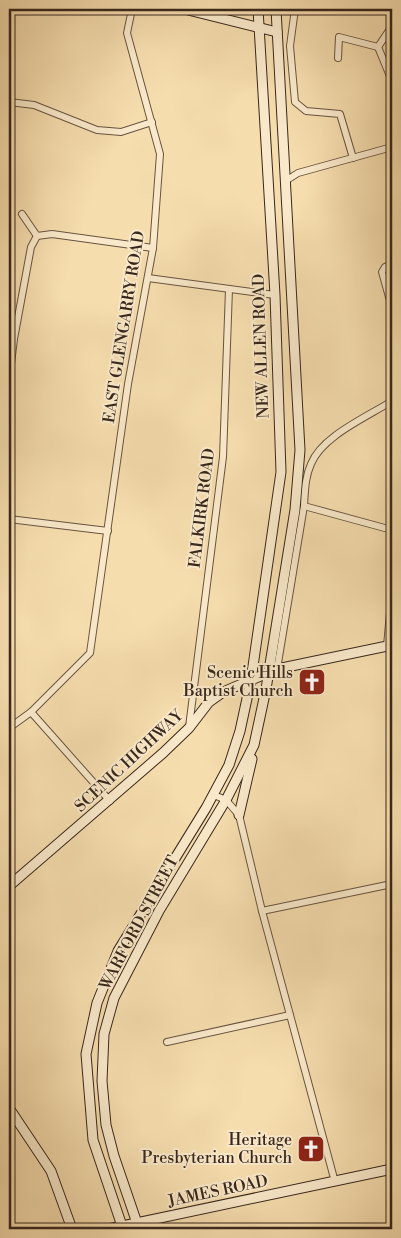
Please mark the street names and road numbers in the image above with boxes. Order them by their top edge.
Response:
street label: EAST GLENGARRY ROAD [99,229,149,425]
street label: NEW ALLEN ROAD [248,273,274,419]
street label: FALKIRK ROAD [185,447,219,569]
street label: SCENIC HIGHWAY [71,705,189,816]
street label: WARFORD STREET [95,852,183,995]
street label: JAMES ROAD [165,1171,270,1212]

